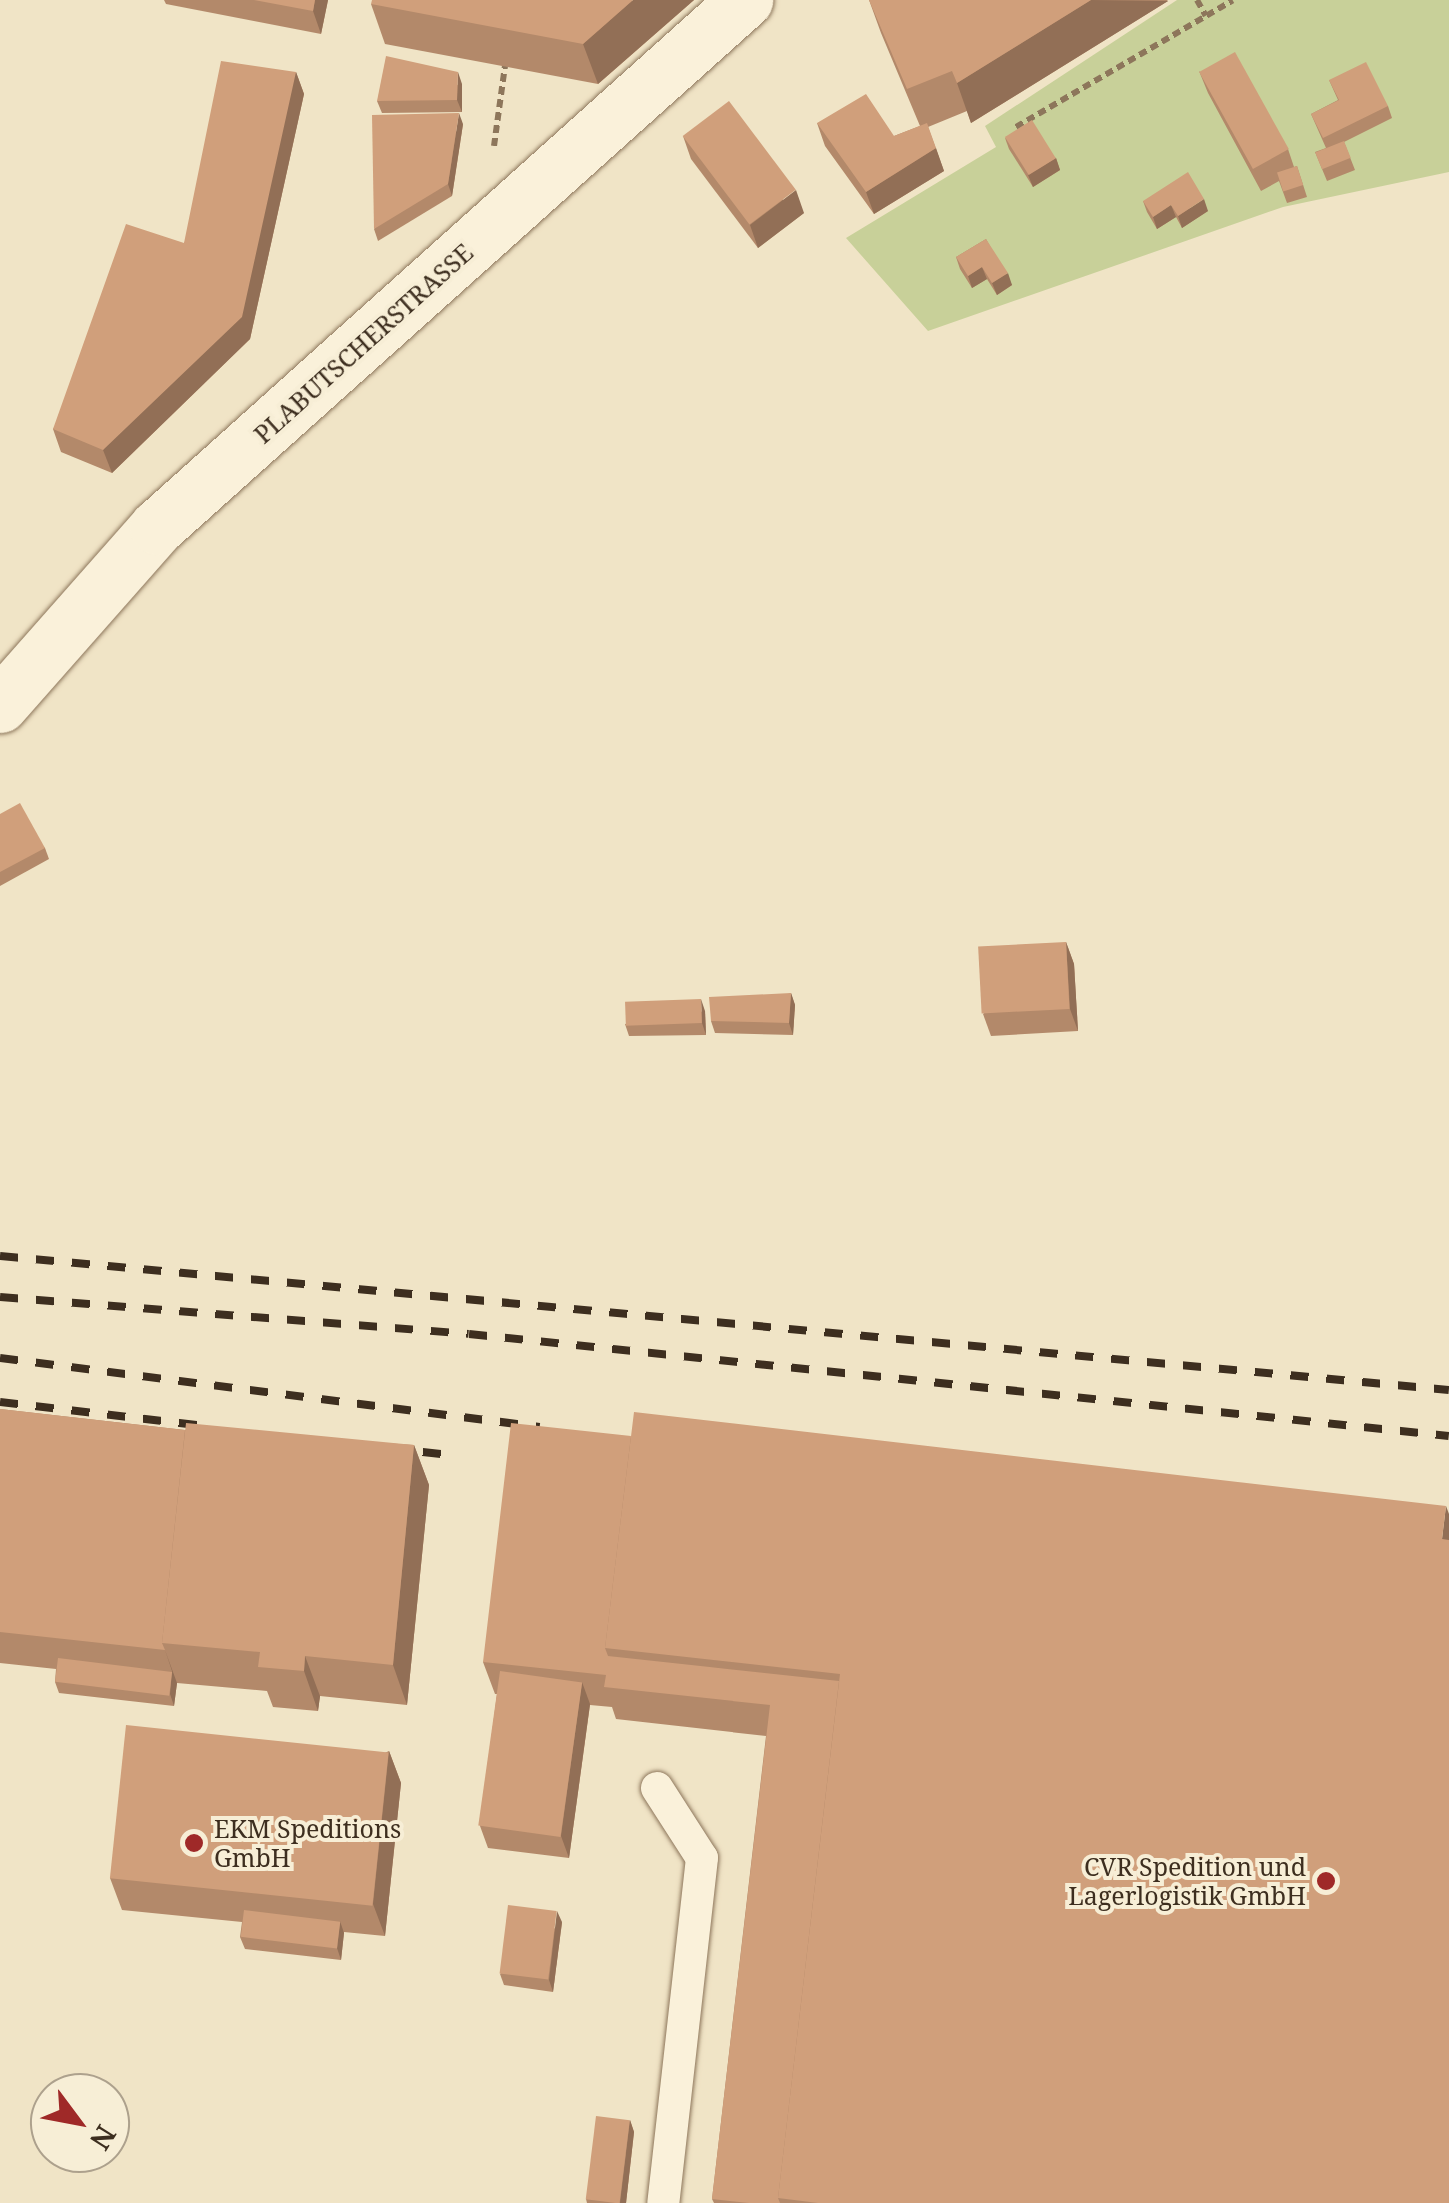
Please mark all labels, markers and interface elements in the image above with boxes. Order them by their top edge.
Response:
street label: PLABUTSCHERSTRASSE [247,237,479,449]
place label: EKM Speditions GmbH [214,1814,401,1873]
marker: EKM Speditions GmbH [183,1832,205,1854]
place label: CVR Spedition und Lagerlogistik GmbH [1068,1852,1306,1911]
marker: CVR Spedition und Lagerlogistik GmbH [1315,1870,1337,1892]
north arrow [30,2073,130,2173]
text: N [82,2118,126,2157]

